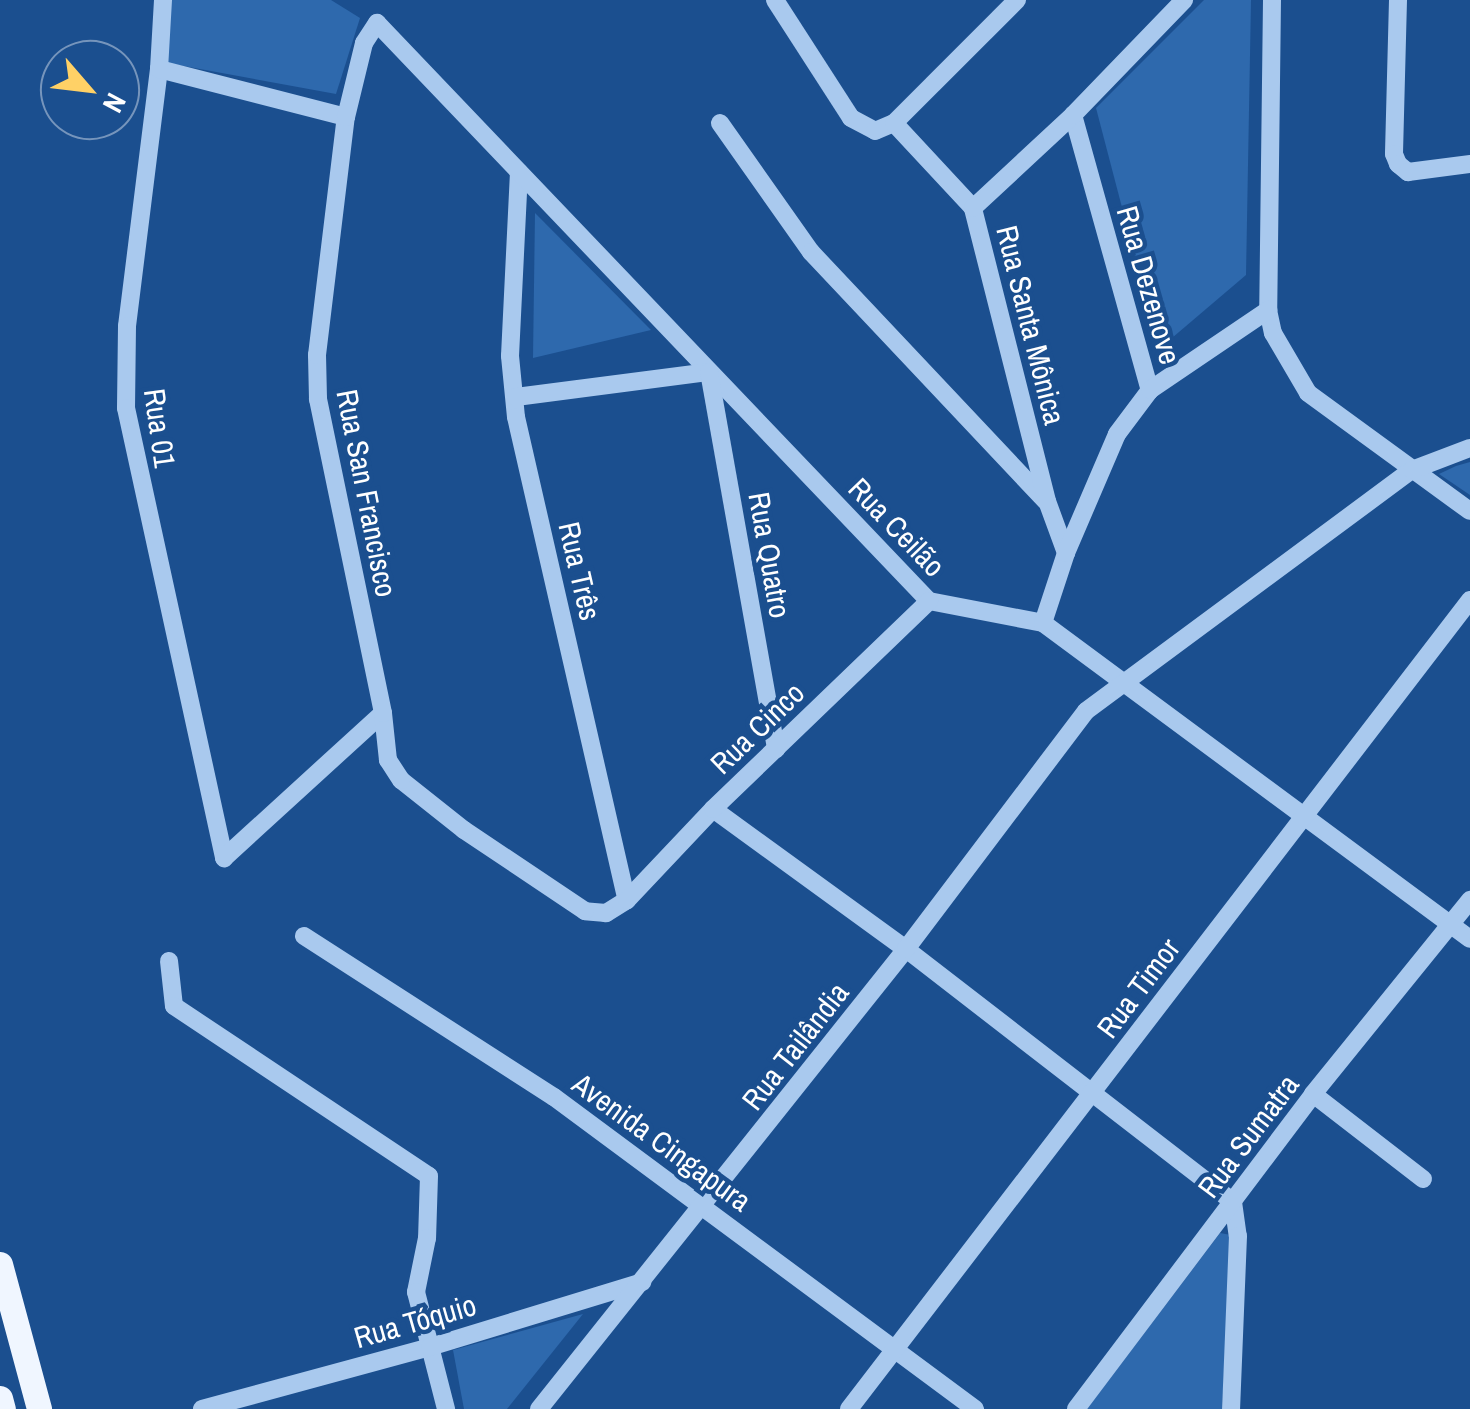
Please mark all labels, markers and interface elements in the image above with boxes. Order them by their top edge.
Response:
north arrow [40,40,140,140]
text: N [94,87,135,119]
street label: Rua Dezenove [1109,202,1189,368]
street label: Rua Santa Mônica [989,222,1073,428]
street label: Rua 01 [137,386,183,470]
street label: Rua San Francisco [329,386,405,600]
street label: Rua Ceilão [841,470,953,584]
street label: Rua Quatro [741,489,799,621]
street label: Rua Três [551,518,609,624]
street label: Rua Cinco [703,675,811,781]
street label: Rua Timor [1089,931,1187,1045]
street label: Rua Tailândia [734,975,856,1117]
street label: Avenida Cingapura [566,1065,758,1219]
street label: Rua Sumatra [1190,1067,1306,1205]
street label: Rua Tóquio [350,1286,480,1356]

